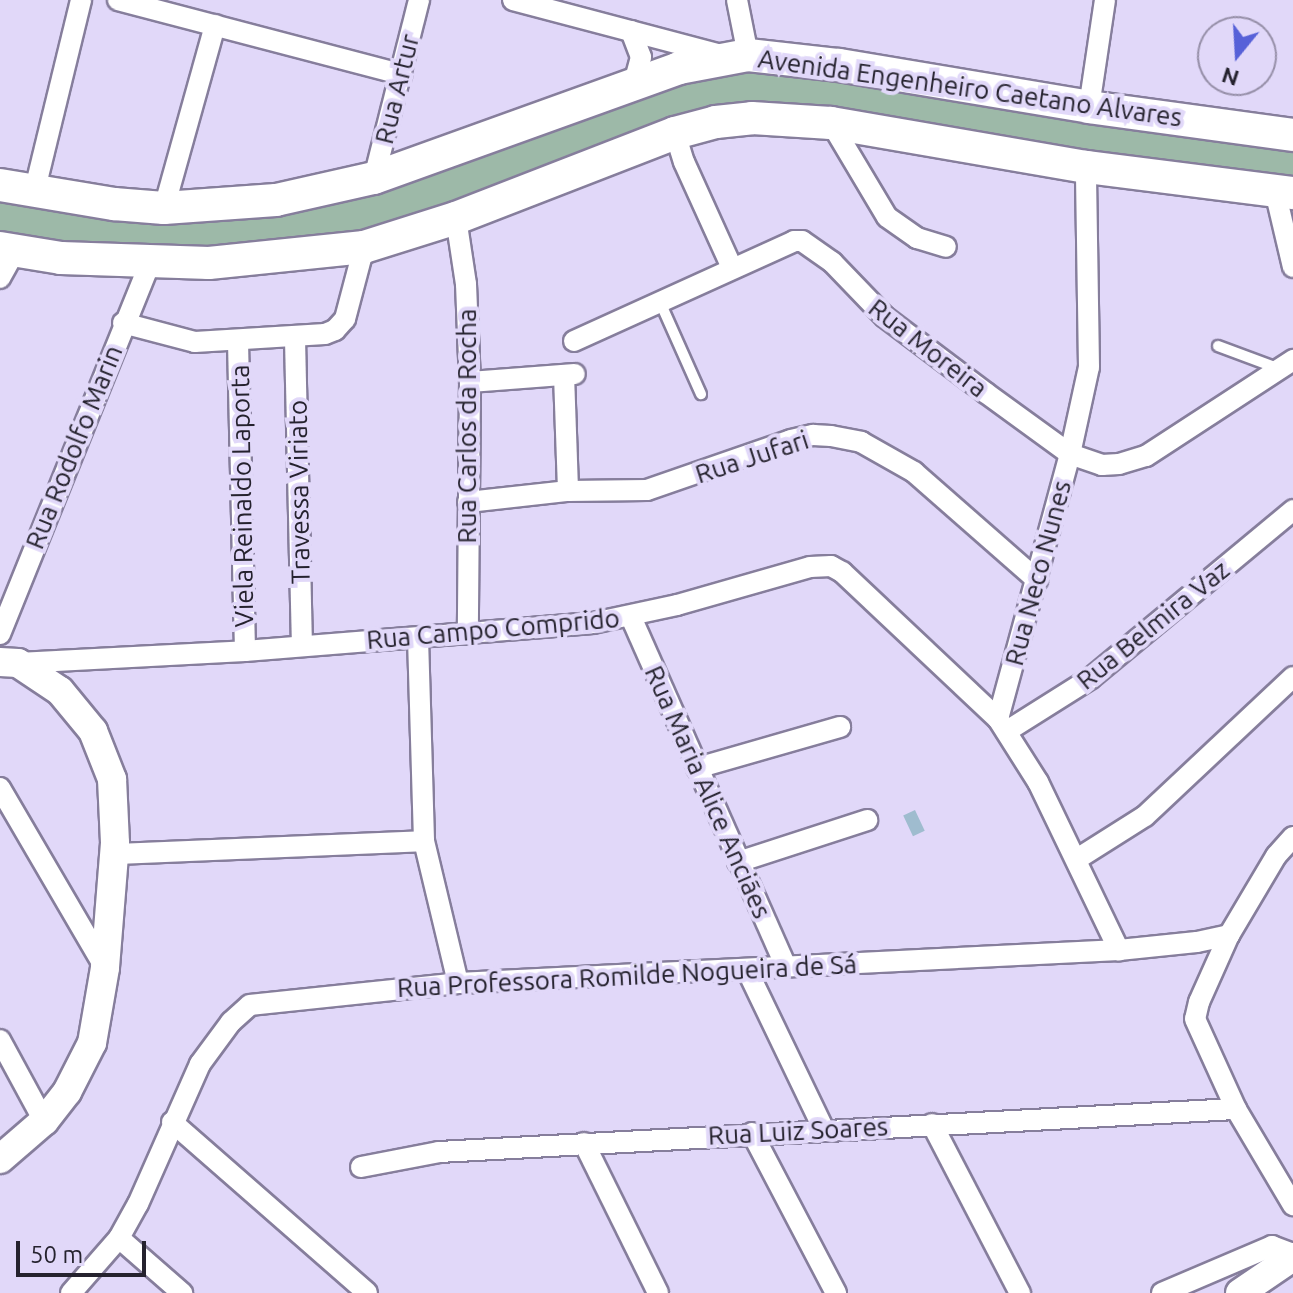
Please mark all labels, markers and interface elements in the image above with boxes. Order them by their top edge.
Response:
north arrow [1197,16,1277,96]
street label: Rua Artur [368,31,426,147]
street label: Avenida Engenheiro Caetano Alvares [756,43,1184,133]
text: N [1218,63,1242,92]
street label: Rua Moreira [863,292,993,404]
street label: Rua Carlos da Rocha [451,309,483,543]
street label: Rua Rodolfo Marin [19,341,129,553]
street label: Viela Reinaldo Laporta [224,364,260,628]
street label: Travessa Viriato [282,400,316,584]
street label: Rua Jufari [691,424,813,490]
street label: Rua Neco Nunes [998,477,1078,669]
street label: Rua Belmira Vaz [1070,554,1236,696]
street label: Rua Campo Comprido [365,602,621,656]
street label: Rua Maria Alice Anciães [638,661,778,923]
street label: Rua Professora Romilde Nogueira de Sá [396,948,858,1004]
street label: Rua Luiz Soares [707,1111,889,1151]
scale bar [20,1225,150,1275]
text: 50 m [30,1241,83,1268]

